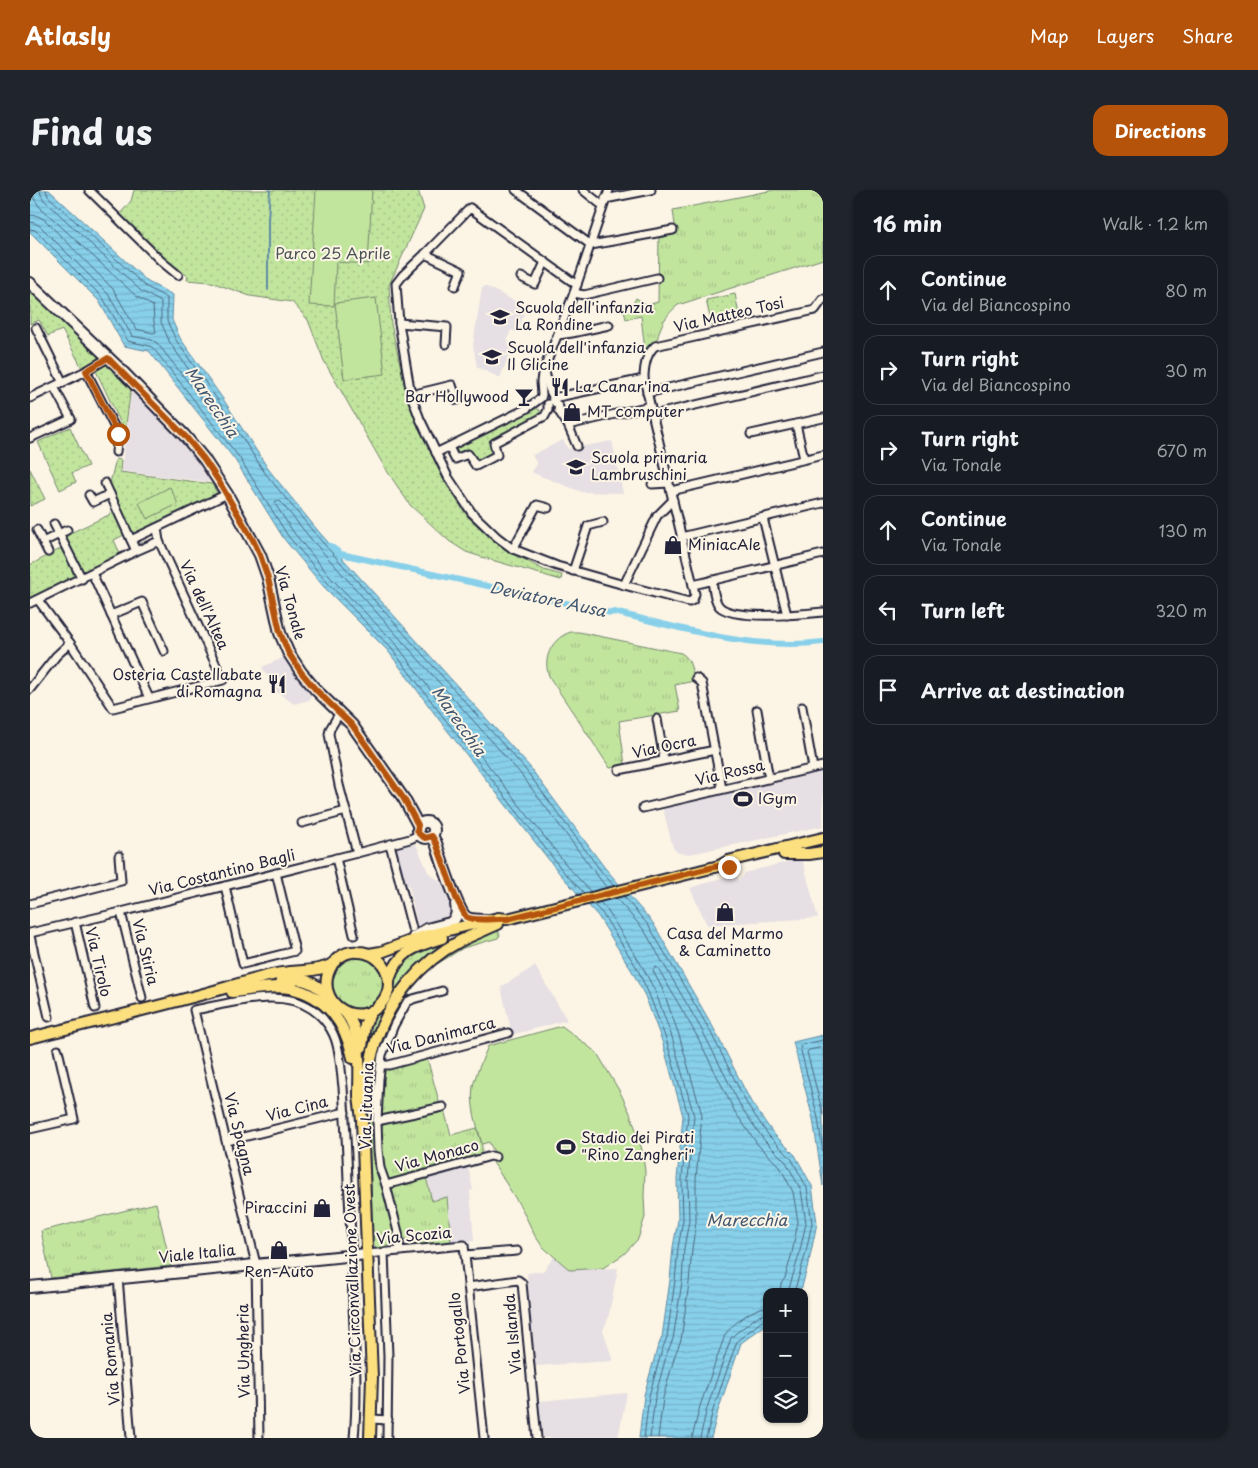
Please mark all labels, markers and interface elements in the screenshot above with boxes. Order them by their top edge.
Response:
text: Atlasly [25,17,111,53]
text: Map [1030,22,1069,49]
text: Layers [1097,22,1154,49]
text: Share [1182,22,1233,49]
text: Find us [30,104,152,157]
button: Directions [1093,105,1228,156]
text: 16 min [873,207,942,239]
text: Walk · 1.2 km [1103,211,1208,235]
park label: Parco 25 Aprile [275,241,391,264]
text: Continue [921,264,1007,292]
icon: ahead [874,276,902,304]
text: 80 m [1165,278,1207,302]
street label: Via Matteo Tosi [671,290,786,337]
text: Via del Biancospino [921,292,1071,316]
place label: Scuola dell'infanzia La Rondine [515,295,654,335]
school or university icon: Scuola dell'infanzia La Rondine [489,306,511,328]
place label: Scuola dell'infanzia Il Glicine [507,335,646,375]
text: Turn right [921,344,1019,372]
school or university icon: Scuola dell'infanzia Il Glicine [481,346,503,368]
icon: right [874,356,902,384]
text: 30 m [1165,358,1207,382]
water label: Marecchia [180,361,246,443]
text: Via del Biancospino [921,372,1071,396]
place label: La Canar'ina [575,374,671,397]
restaurant icon: La Canar'ina [549,376,571,398]
place label: Bar Hollywood [405,384,509,407]
bar icon: Bar Hollywood [513,386,535,408]
place label: MT computer [587,399,684,422]
shop icon: MT computer [561,401,583,423]
route start [107,423,130,446]
text: Turn right [921,424,1019,452]
icon: right [874,436,902,464]
text: 670 m [1157,438,1207,462]
place label: Scuola primaria Lambruschini [591,445,708,485]
text: Via Tonale [921,452,1002,476]
school or university icon: Scuola primaria Lambruschini [565,456,587,478]
text: Continue [921,504,1007,532]
icon: ahead [874,516,902,544]
text: 130 m [1159,518,1207,542]
place label: MiniacAle [688,532,761,555]
text: Via Tonale [921,532,1002,556]
shop icon: MiniacAle [662,534,684,556]
street label: Via dell'Altea [175,556,236,653]
street label: Via Tonale [270,563,313,642]
water label: Deviatore Ausa [488,574,609,622]
icon: left [874,596,902,624]
text: Turn left [921,596,1005,624]
text: 320 m [1156,598,1207,622]
place label: Osteria Castellabate di Romagna [113,662,263,702]
restaurant icon: Osteria Castellabate di Romagna [266,673,288,695]
icon: arrive [874,676,902,704]
text: Arrive at destination [921,676,1125,704]
water label: Marecchia [427,680,494,761]
street label: Via Ocra [630,728,698,763]
street label: Via Rossa [693,752,767,791]
place label: IGym [758,786,797,809]
sports icon: IGym [732,788,754,810]
street label: Via Costantino Bagli [146,842,297,901]
route end [718,856,741,879]
shop icon: Casa del Marmo & Caminetto [714,901,736,923]
street label: Via Stiria [127,916,166,988]
place label: Casa del Marmo & Caminetto [667,921,783,961]
street label: Via Tirolo [80,924,119,999]
street label: Via Danimarca [384,1010,498,1059]
street label: Via Lituania [352,1061,379,1151]
street label: Via Cina [263,1089,330,1126]
street label: Via Spagna [219,1090,262,1178]
place label: Stadio dei Pirati "Rino Zangheri" [581,1125,694,1165]
street label: Via Monaco [392,1132,481,1177]
sports icon: Stadio dei Pirati "Rino Zangheri" [555,1136,577,1158]
street label: Via Circonvallazione Ovest [337,1183,366,1377]
place label: Piraccini [244,1195,307,1218]
shop icon: Piraccini [311,1197,333,1219]
water label: Marecchia [707,1207,789,1231]
street label: Via Scozia [375,1220,453,1249]
street label: Viale Italia [157,1237,237,1268]
shop icon: Ren-Auto [268,1239,290,1261]
place label: Ren-Auto [244,1259,314,1282]
map controls [763,1288,808,1423]
button: + [763,1288,808,1333]
street label: Via Portogallo [442,1291,475,1395]
street label: Via Islanda [496,1292,526,1375]
street label: Via Ungheria [230,1303,255,1399]
street label: Via Romania [94,1311,125,1407]
button: − [763,1333,808,1378]
button: layers [763,1378,808,1423]

